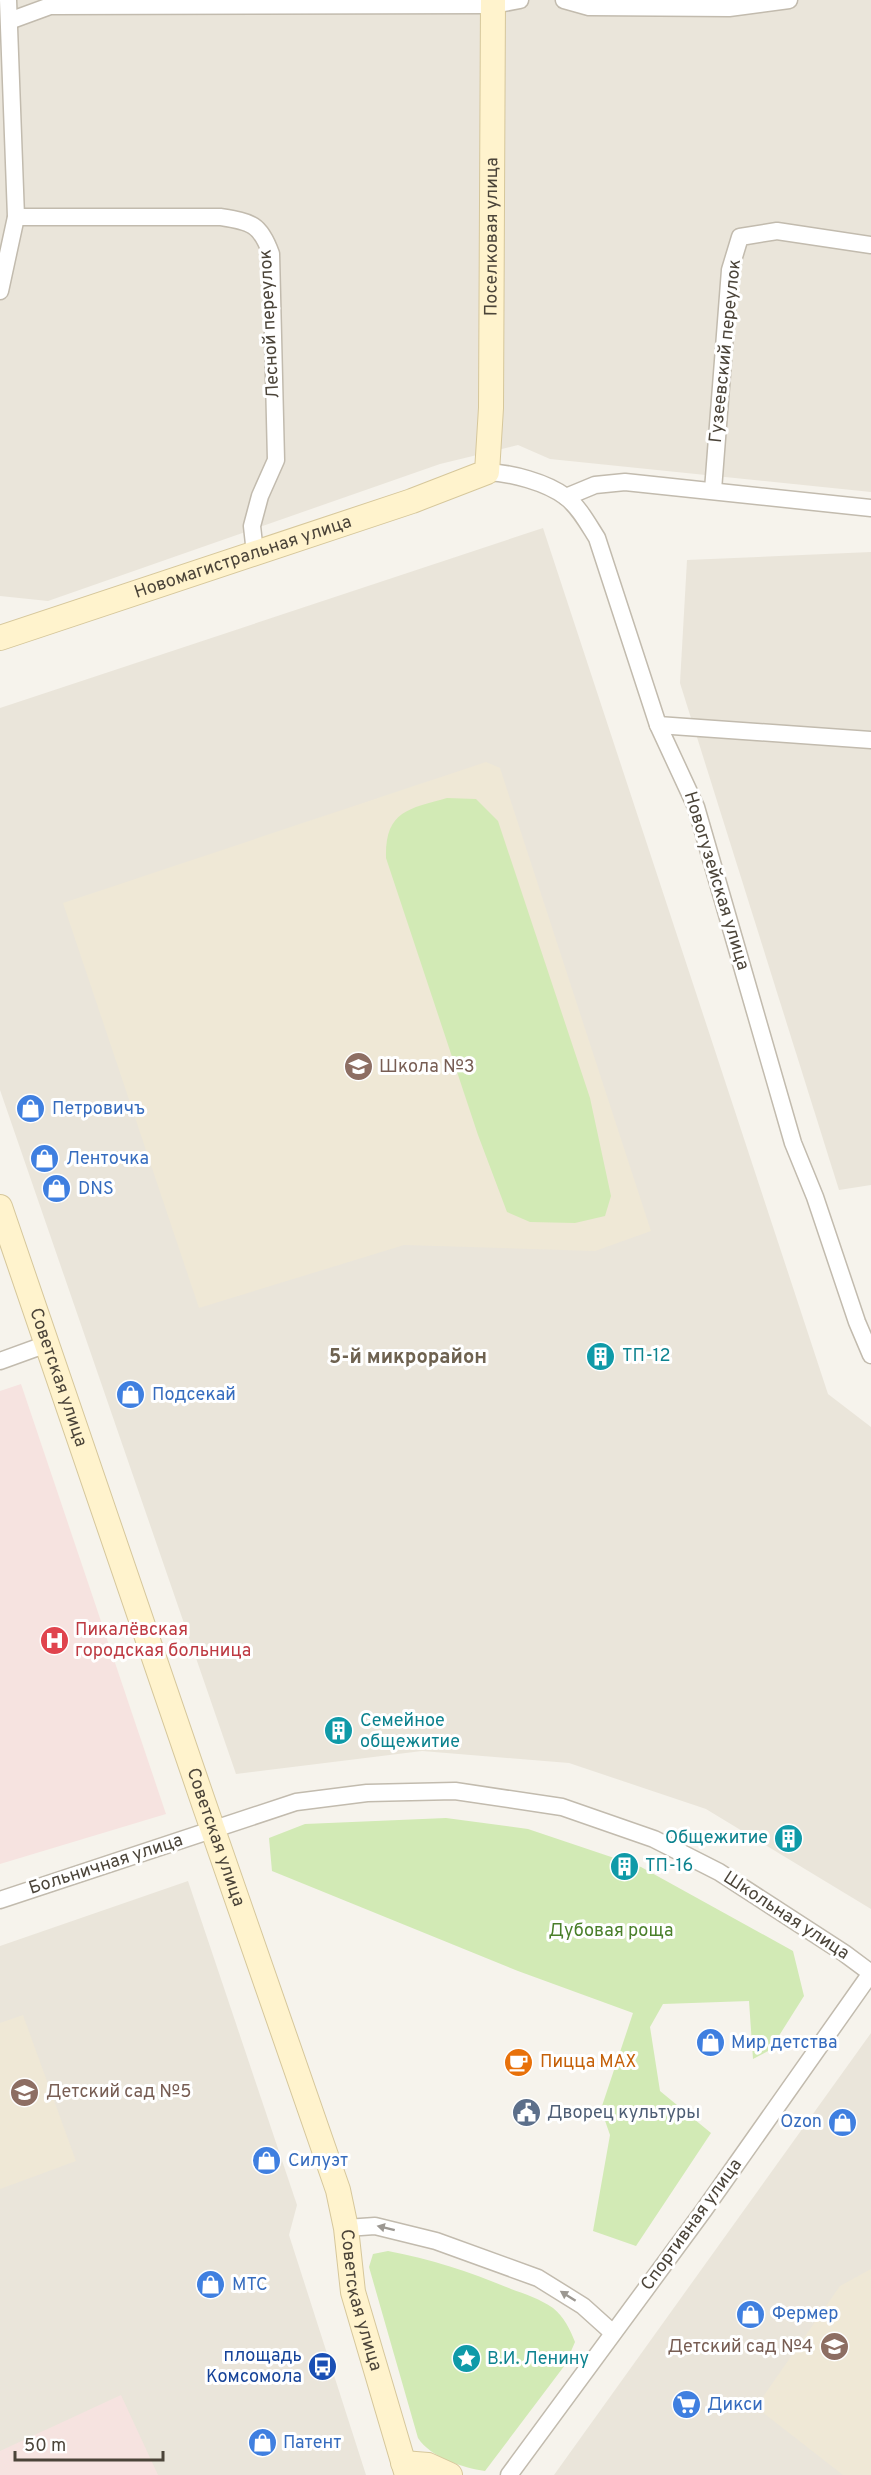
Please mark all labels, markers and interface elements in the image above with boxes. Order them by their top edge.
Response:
street label: Поселковая улица [480,157,504,316]
street label: Лесной переулок [255,249,285,399]
street label: Гузеевский переулок [705,258,747,444]
street label: Новомагистральная улица [131,510,355,604]
street label: Новогузейская улица [678,789,754,973]
school or university icon: Школа №3 [342,1051,374,1083]
place label: Школа №3 [379,1056,475,1079]
shop icon: Петровичъ [15,1093,47,1125]
place label: Петровичъ [52,1098,145,1121]
shop icon: Ленточка [29,1143,61,1175]
place label: Ленточка [66,1148,149,1171]
shop icon: DNS [41,1173,73,1205]
place label: DNS [78,1178,114,1201]
street label: Советская улица [24,1305,93,1450]
building icon: ТП-12 [585,1340,617,1372]
district label: 5-й микрорайон [329,1345,487,1371]
place label: ТП-12 [622,1345,671,1368]
shop icon: Подсекай [115,1379,147,1411]
place label: Подсекай [152,1384,236,1407]
place label: Пикалёвская городская больница [75,1619,251,1663]
hospital icon: Пикалёвская городская больница [38,1624,70,1656]
place label: Семейное общежитие [360,1710,460,1754]
building icon: Семейное общежитие [323,1715,355,1747]
street label: Советская улица [181,1765,250,1909]
building icon: Общежитие [773,1822,805,1854]
place label: Общежитие [665,1827,768,1850]
street label: Больничная улица [26,1829,186,1901]
building icon: ТП-16 [608,1850,640,1882]
place label: ТП-16 [645,1855,693,1878]
street label: Школьная улица [718,1867,854,1965]
park label: Дубовая роща [549,1920,673,1943]
shop icon: Мир детства [694,2027,726,2059]
place label: Мир детства [731,2032,838,2055]
cafe icon: Пицца MAX [503,2046,535,2078]
place label: Пицца MAX [540,2051,636,2074]
school or university icon: Детский сад №5 [9,2076,41,2108]
place label: Детский сад №5 [46,2081,191,2104]
public building icon: Дворец культуры [510,2097,542,2129]
place label: Дворец культуры [547,2102,700,2125]
shop icon: Ozon [827,2106,859,2138]
place label: Ozon [780,2111,822,2134]
shop icon: Силуэт [251,2145,283,2177]
place label: Силуэт [288,2150,348,2173]
street label: Спортивная улица [636,2154,748,2296]
one-way arrow [377,2223,395,2233]
street label: Советская улица [335,2228,387,2374]
shop icon: МТС [195,2269,227,2301]
place label: МТС [232,2274,268,2297]
one-way arrow [560,2291,576,2302]
shop icon: Фермер [735,2298,767,2330]
place label: Фермер [772,2303,839,2326]
school or university icon: Детский сад №4 [818,2331,850,2363]
place label: Детский сад №4 [668,2336,813,2359]
place icon: В.И. Ленину [450,2343,482,2375]
place label: площадь Комсомола [206,2345,302,2389]
place label: В.И. Ленину [487,2348,589,2371]
bus stop icon: площадь Комсомола [307,2350,339,2382]
supermarket icon: Дикси [670,2389,702,2421]
place label: Дикси [707,2394,763,2417]
scale bar [15,2424,164,2462]
shop icon: Патент [246,2427,278,2459]
place label: Патент [283,2432,341,2455]
text: 50 m [24,2435,66,2458]

